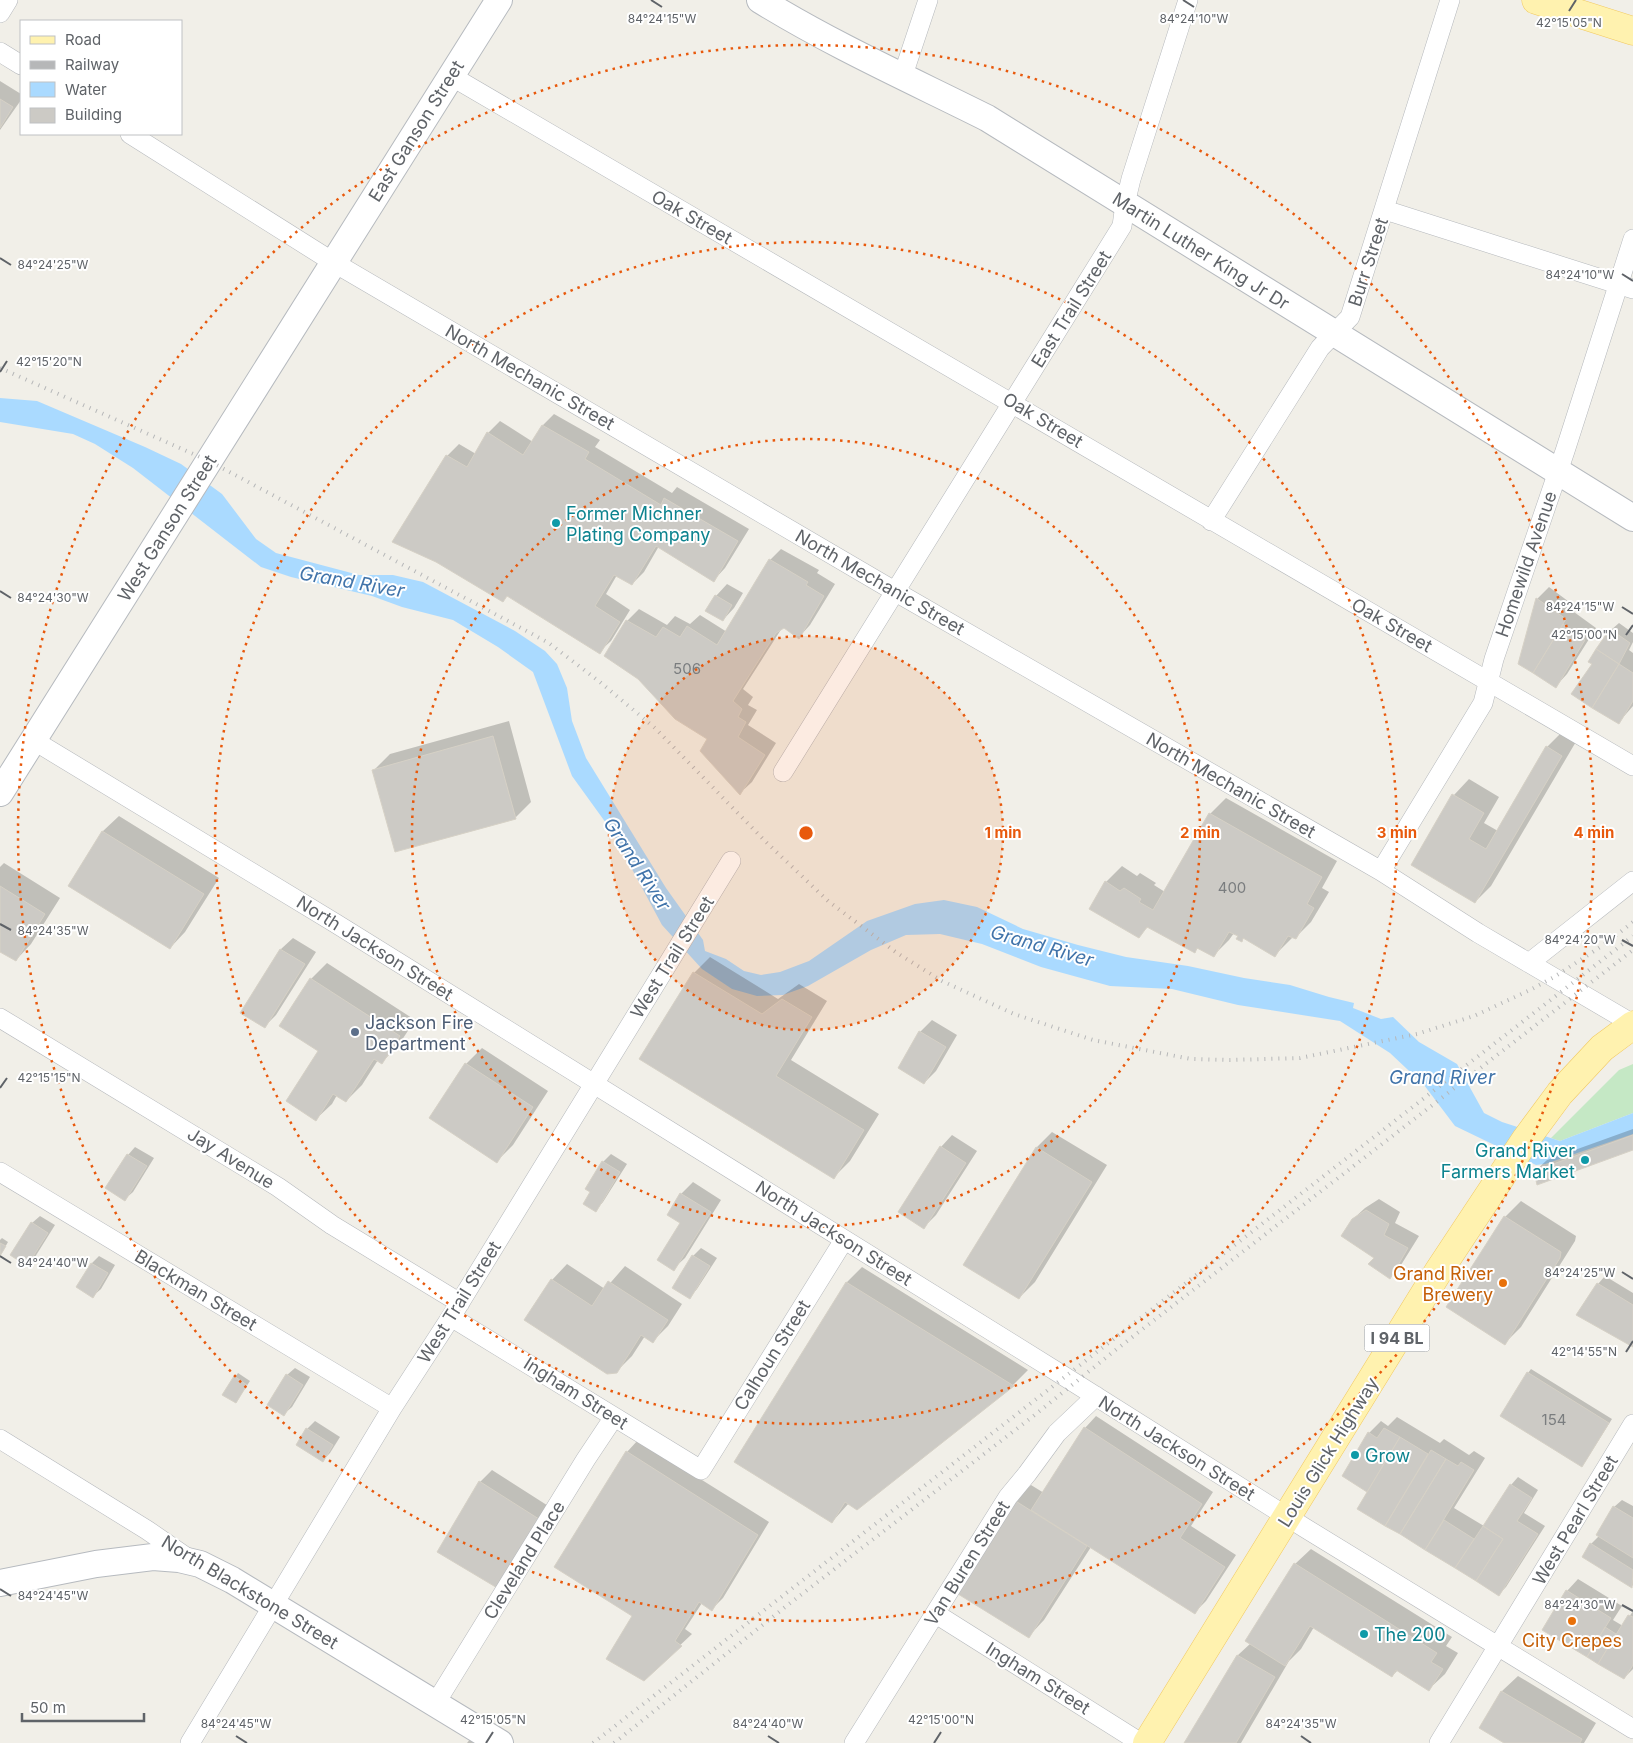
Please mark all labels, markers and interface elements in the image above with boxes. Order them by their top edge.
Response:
text: 84°24'15"W [628,11,696,26]
text: 84°24'10"W [1160,11,1229,26]
text: 42°15'05"N [1536,15,1602,30]
legend [20,20,182,135]
text: Road [65,30,101,49]
text: Railway [65,55,120,74]
street label: East Ganson Street [364,57,468,205]
text: Water [65,80,107,99]
text: Building [65,105,122,124]
street label: Oak Street [648,186,736,249]
street label: Martin Luther King Jr Dr [1109,188,1293,314]
street label: Burr Street [1344,215,1392,309]
street label: East Trail Street [1027,247,1115,371]
text: 84°24'25"W [18,257,89,272]
text: 84°24'10"W [1546,267,1615,282]
street label: North Mechanic Street [442,320,618,434]
text: 42°15'20"N [16,354,82,369]
street label: Oak Street [999,388,1087,452]
street label: West Ganson Street [113,451,221,605]
street label: Homewild Avenue [1491,488,1561,640]
place label: Former Michner Plating Company [566,503,710,545]
marker: Former Michner Plating Company [550,517,562,529]
street label: North Mechanic Street [792,525,968,639]
water label: Grand River [298,561,407,603]
text: 84°24'30"W [17,590,89,605]
street label: Oak Street [1348,594,1436,657]
text: 84°24'15"W [1546,599,1614,614]
text: 42°15'00"N [1551,627,1617,642]
house number: 506 [673,659,701,678]
street label: North Mechanic Street [1143,728,1319,842]
water label: Grand River [598,813,676,915]
text: 1 min [984,823,1022,842]
text: 2 min [1180,823,1220,842]
text: 3 min [1377,823,1417,842]
text: 4 min [1574,823,1614,842]
centre of rings [797,824,815,842]
house number: 400 [1218,878,1246,897]
street label: North Jackson Street [293,891,457,1005]
street label: West Trail Street [626,892,718,1022]
water label: Grand River [988,920,1097,972]
text: 84°24'35"W [17,923,89,938]
text: 84°24'20"W [1544,932,1616,947]
place label: Jackson Fire Department [365,1012,474,1054]
marker: Jackson Fire Department [349,1026,361,1038]
water label: Grand River [1389,1066,1496,1089]
text: 42°15'15"N [17,1070,81,1085]
street label: Jay Avenue [184,1123,278,1193]
place label: Grand River Farmers Market [1441,1140,1575,1182]
marker: Grand River Farmers Market [1579,1154,1591,1166]
street label: North Jackson Street [752,1176,916,1290]
street label: West Trail Street [413,1237,505,1367]
street label: Blackman Street [131,1245,261,1335]
text: 84°24'40"W [18,1255,89,1270]
place label: Grand River Brewery [1393,1263,1493,1305]
text: 84°24'25"W [1545,1265,1616,1280]
marker: Grand River Brewery [1497,1277,1509,1289]
street label: Calhoun Street [730,1296,814,1414]
road number: I 94 BL [1364,1325,1430,1352]
text: 42°14'55"N [1551,1344,1617,1359]
street label: Ingham Street [520,1353,632,1433]
street label: Louis Glick Highway [1274,1373,1382,1531]
street label: North Jackson Street [1095,1391,1259,1505]
house number: 154 [1542,1410,1566,1429]
place label: Grow [1365,1445,1410,1466]
marker: Grow [1349,1449,1361,1461]
street label: West Pearl Street [1528,1451,1622,1589]
street label: Cleveland Place [479,1497,569,1623]
street label: Van Buren Street [920,1497,1014,1629]
street label: North Blackstone Street [158,1531,342,1653]
text: 84°24'45"W [18,1588,88,1603]
text: 84°24'30"W [1544,1597,1616,1612]
marker: City Crepes [1566,1615,1578,1627]
place label: The 200 [1374,1624,1446,1645]
marker: The 200 [1358,1628,1370,1640]
place label: City Crepes [1522,1630,1622,1651]
street label: Ingham Street [982,1638,1094,1718]
scale bar [22,1690,145,1722]
text: 50 m [30,1698,66,1717]
text: 42°15'05"N [460,1712,526,1727]
text: 42°15'00"N [908,1712,974,1727]
text: 84°24'45"W [201,1716,271,1731]
text: 84°24'40"W [733,1716,804,1731]
text: 84°24'35"W [1265,1716,1337,1731]

